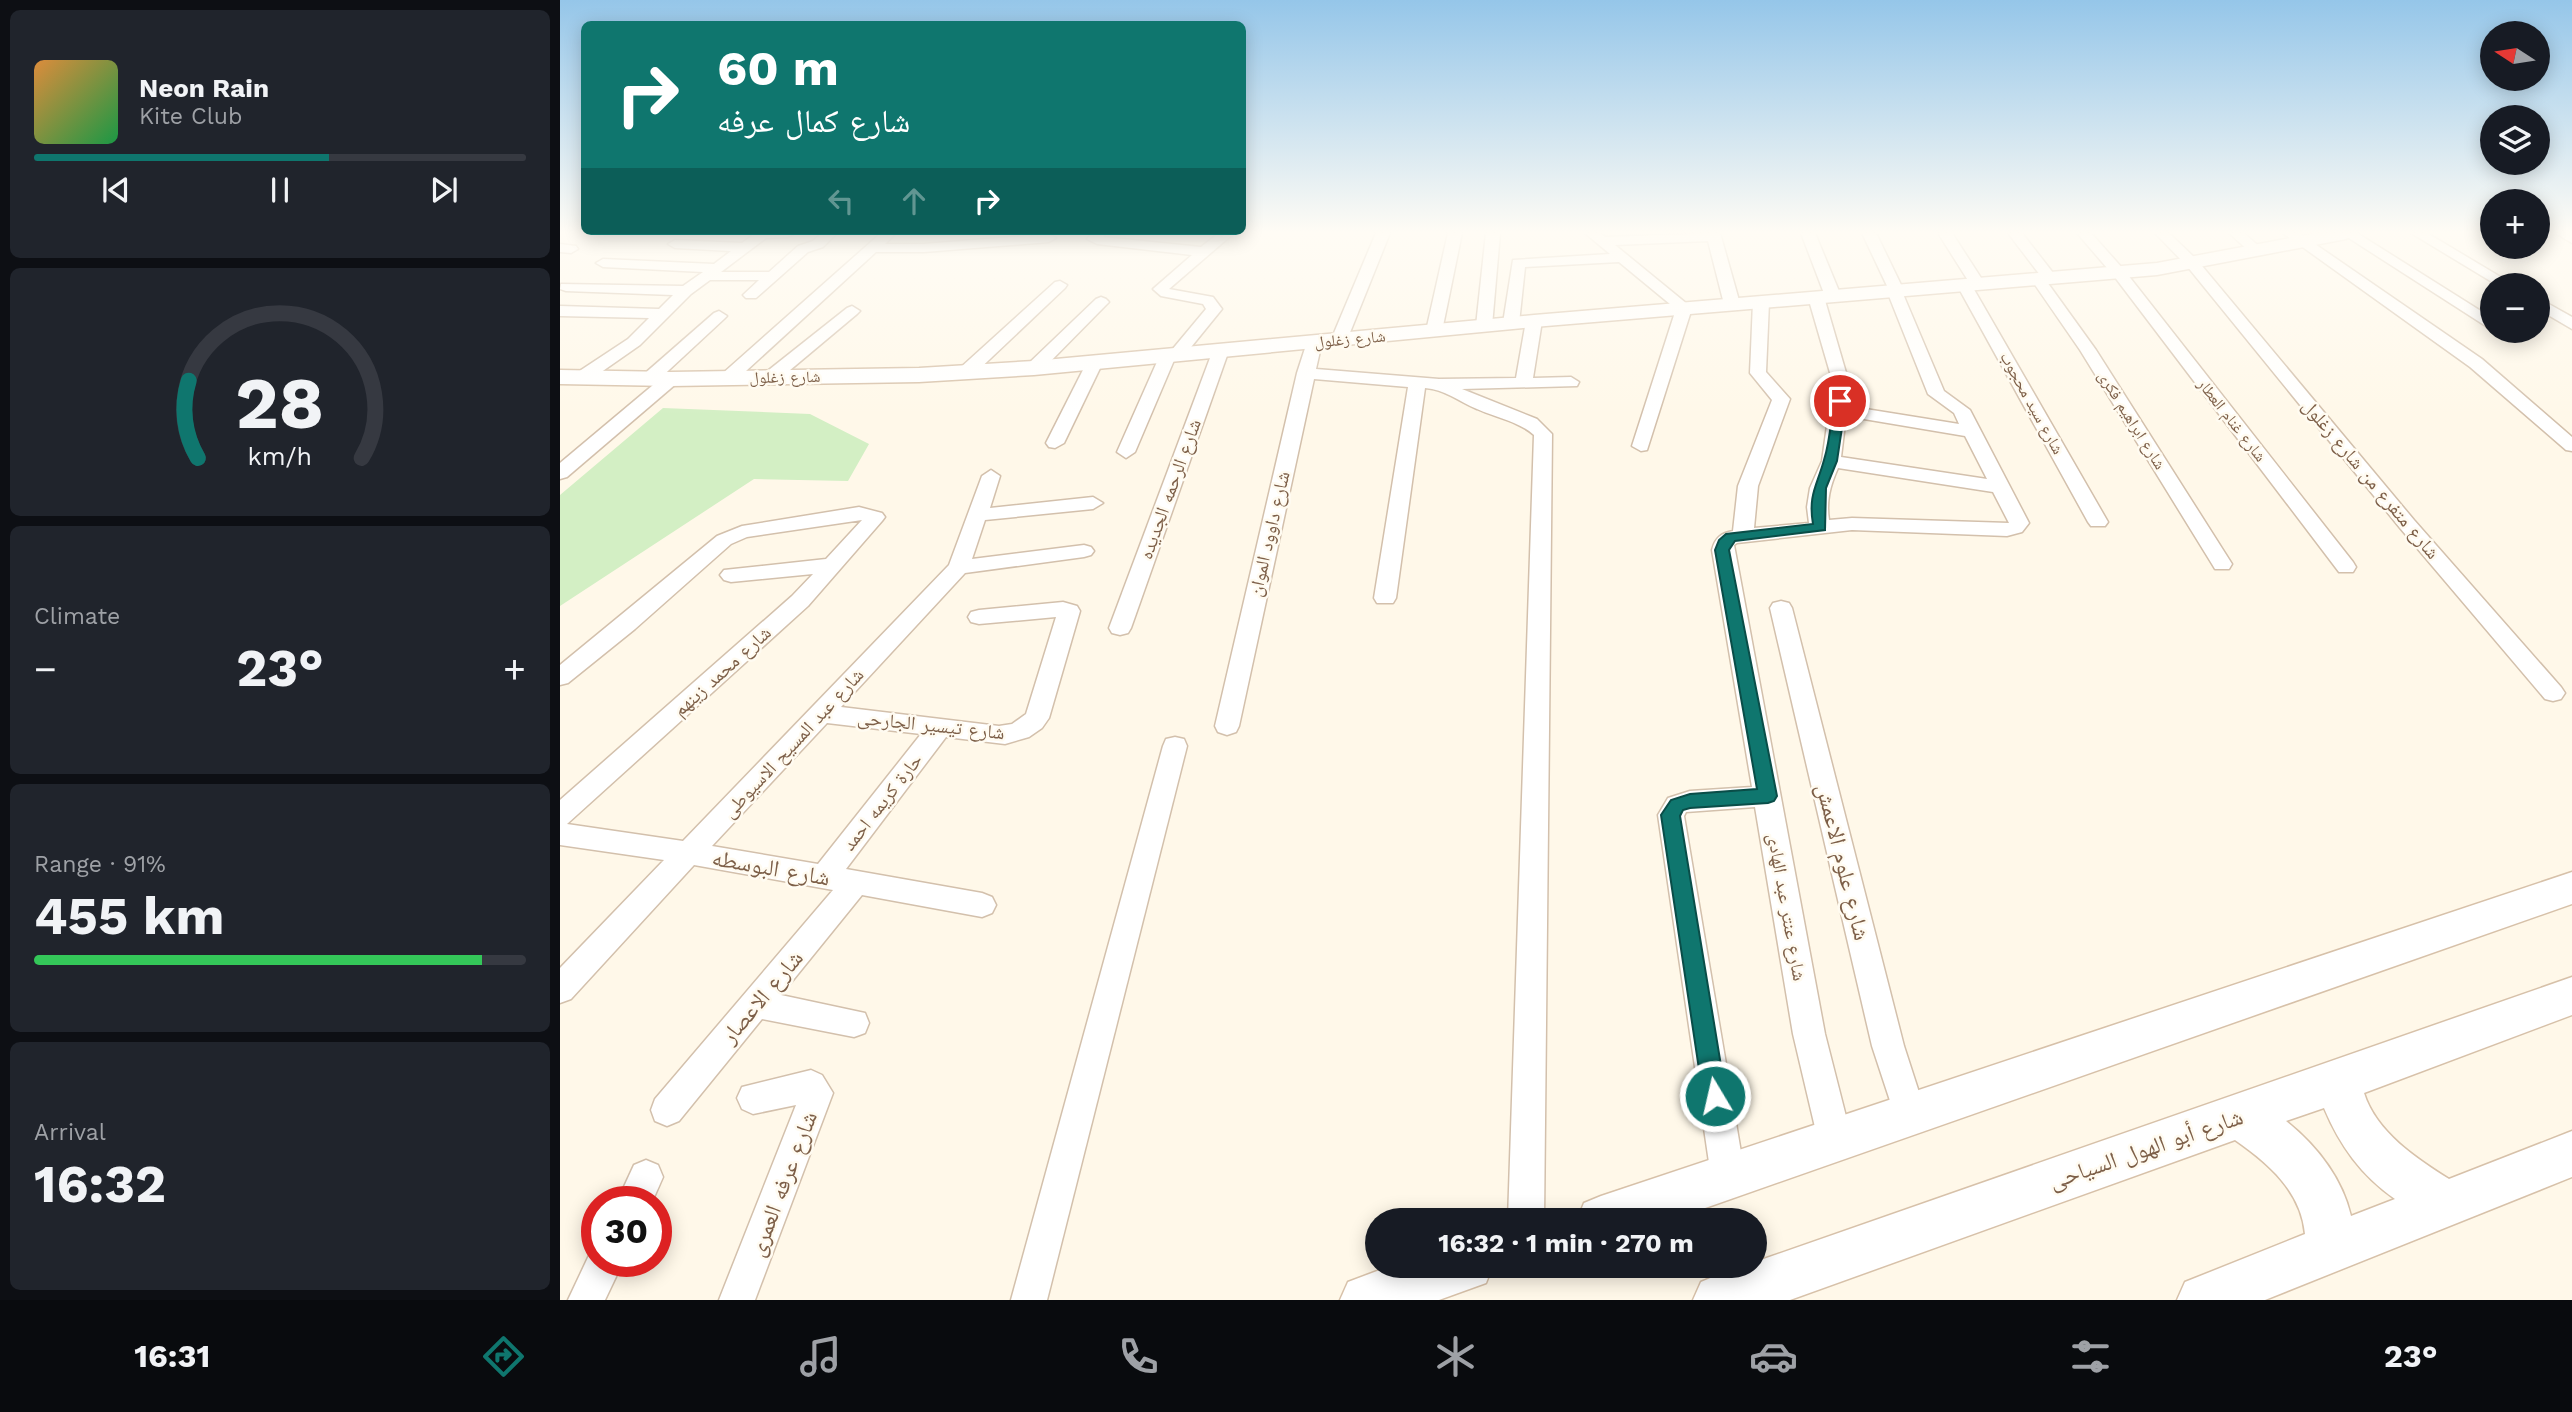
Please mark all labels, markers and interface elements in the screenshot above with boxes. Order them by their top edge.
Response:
north arrow [2480,21,2550,91]
map controls [2480,21,2550,343]
text: 60 m [717,39,839,97]
icon: right [602,49,693,140]
text: Neon Rain [139,73,269,103]
text: شارع كمال عرفه [717,102,910,140]
text: Kite Club [139,103,242,130]
button: layers [2480,105,2550,175]
icon: previous [97,171,135,209]
icon: pause [261,171,299,209]
icon: next [425,171,463,209]
icon: left [822,182,860,220]
icon: ahead [895,182,933,220]
icon: right [968,182,1006,220]
button: + [2480,189,2550,259]
button: − [2480,273,2550,343]
street label: شارع زغلول [1314,326,1386,353]
street label: شارع سيد محجوب [1995,349,2068,458]
text: 28 [235,360,325,446]
street label: شارع زغلول [749,367,821,388]
street label: شارع ابراهيم فكرى [2093,367,2170,473]
pin [1810,371,1870,431]
street label: شارع غنام العطار [2192,374,2270,466]
icon: arrive [1821,382,1859,420]
street label: شارع متفرع من شارع زغلول [2297,394,2445,564]
street label: شارع الرحمه الجديده [1134,416,1206,562]
text: km/h [248,442,312,471]
street label: شارع داوود الموان [1243,469,1295,599]
text: Climate [34,603,120,630]
street label: شارع محمد زينهم [668,621,776,722]
text: 23° [236,638,324,699]
text: − [34,647,57,691]
text: + [503,647,526,691]
street label: شارع عبد المسيح الاسيوطى [718,663,869,823]
street label: شارع تيسير الجارحى [856,706,1006,744]
street label: حارة كريمه احمد [837,749,927,855]
street label: شارع علوم الاعمش [1809,781,1876,944]
street label: شارع عنتر عبد الهادى [1763,831,1811,983]
street label: شارع البوسطه [710,844,832,893]
text: Range · 91% [34,851,166,878]
text: 455 km [34,886,224,947]
street label: شارع الاعصار [715,945,809,1050]
position arrow [1678,1059,1752,1133]
street label: شارع أبو الهول السياحى [2045,1102,2247,1196]
street label: شارع عرفه العمرى [743,1108,824,1261]
text: Arrival [34,1119,106,1146]
text: 16:32 [34,1154,166,1215]
speed limit sign: 30 [581,1186,672,1277]
text: 16:32 · 1 min · 270 m [1438,1228,1694,1258]
icon: directions [479,1332,528,1381]
icon: music [796,1332,845,1381]
icon: phone [1114,1332,1163,1381]
icon: climate [1431,1332,1480,1381]
icon: car [1749,1332,1798,1381]
icon: filters [2066,1332,2115,1381]
text: 16:31 [134,1337,210,1375]
text: 23° [2384,1337,2438,1375]

